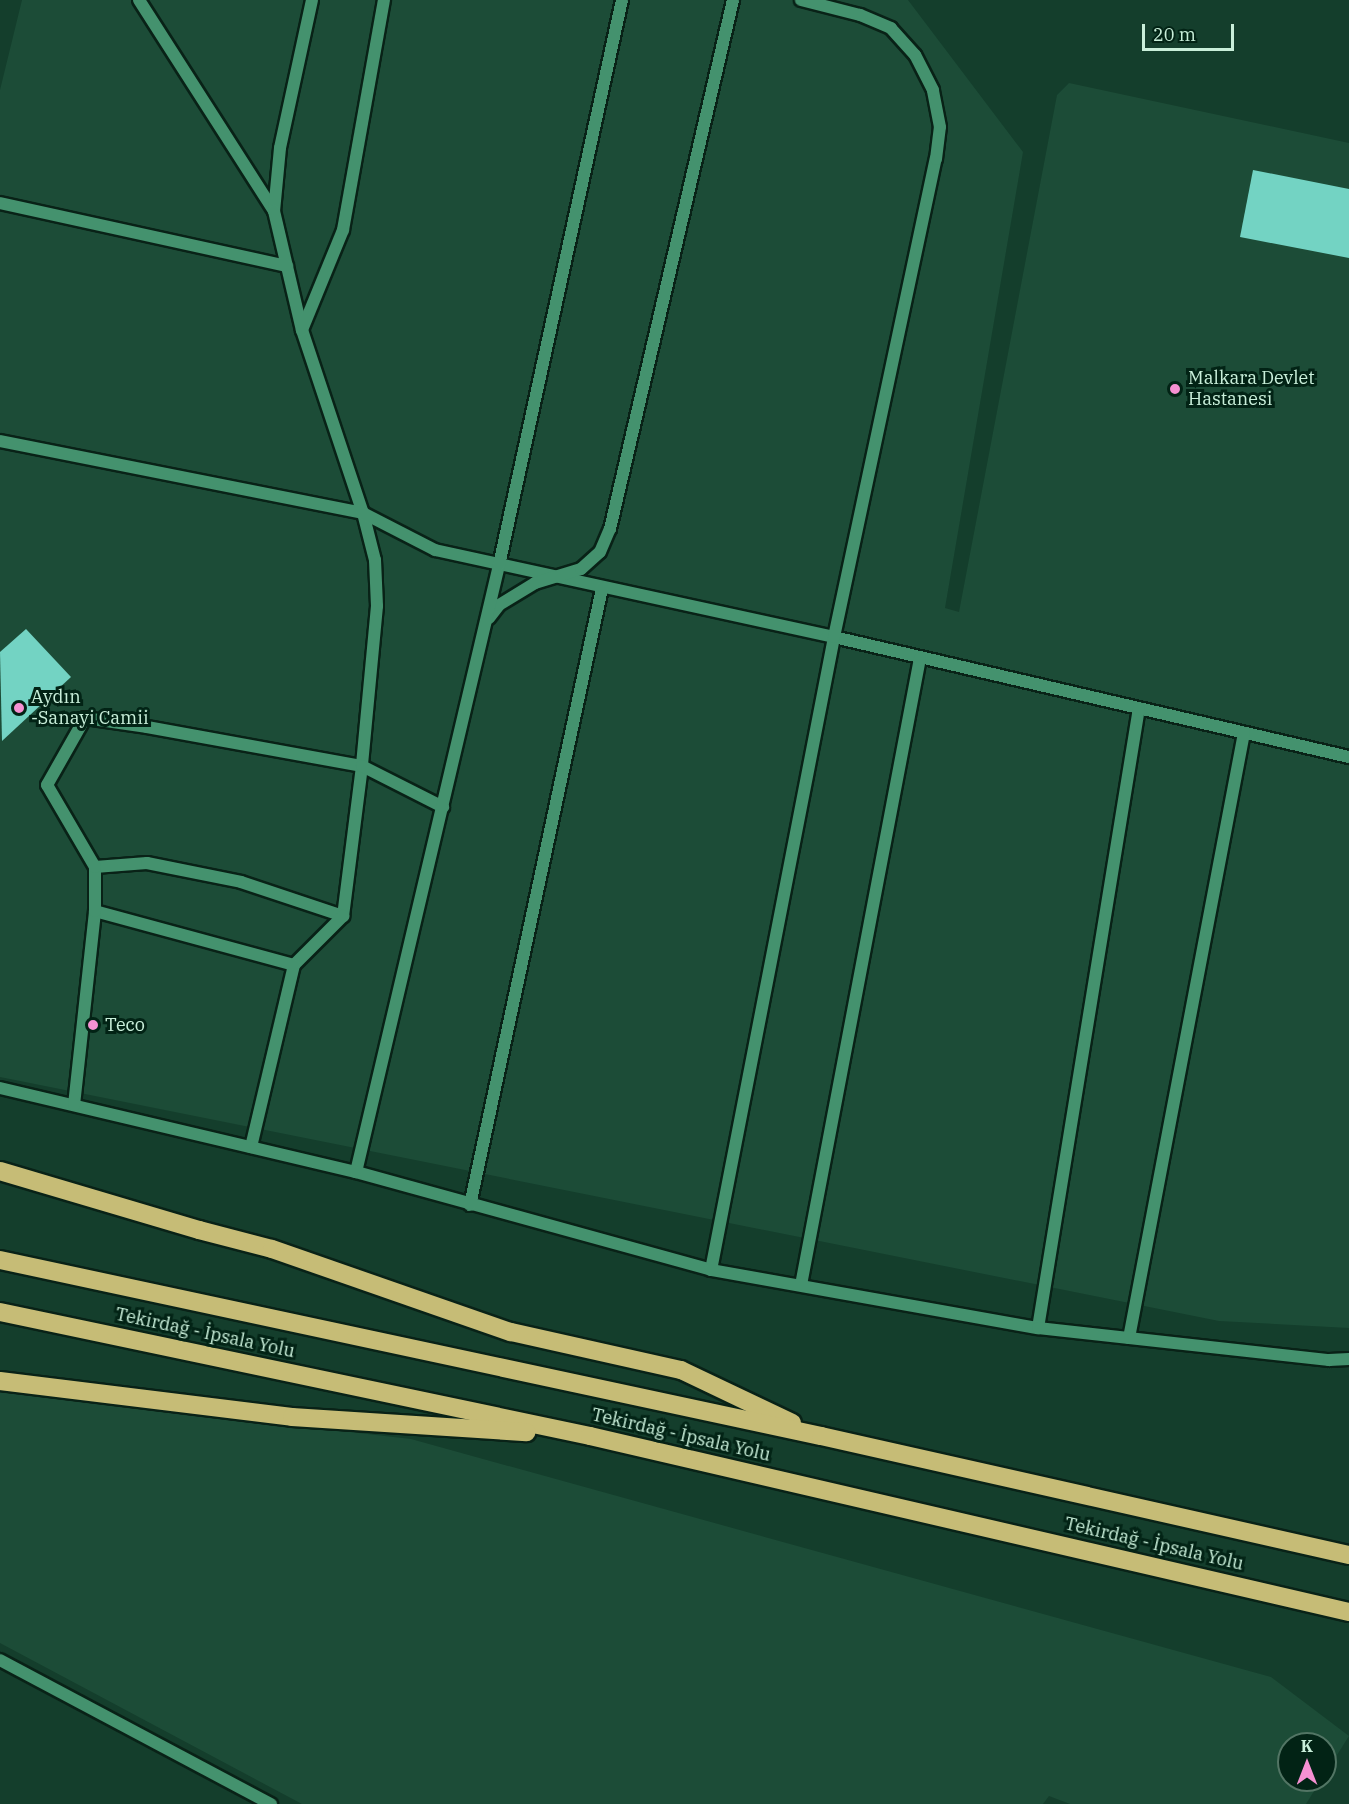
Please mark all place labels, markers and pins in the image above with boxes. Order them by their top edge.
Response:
place label: Malkara Devlet Hastanesi [1188,368,1315,410]
marker: Malkara Devlet Hastanesi [1166,380,1184,398]
place label: Aydın -Sanayi Camii [31,687,149,730]
marker: Aydın -Sanayi Camii [12,701,26,715]
place label: Teco [105,1014,145,1036]
marker: Teco [86,1018,100,1032]

